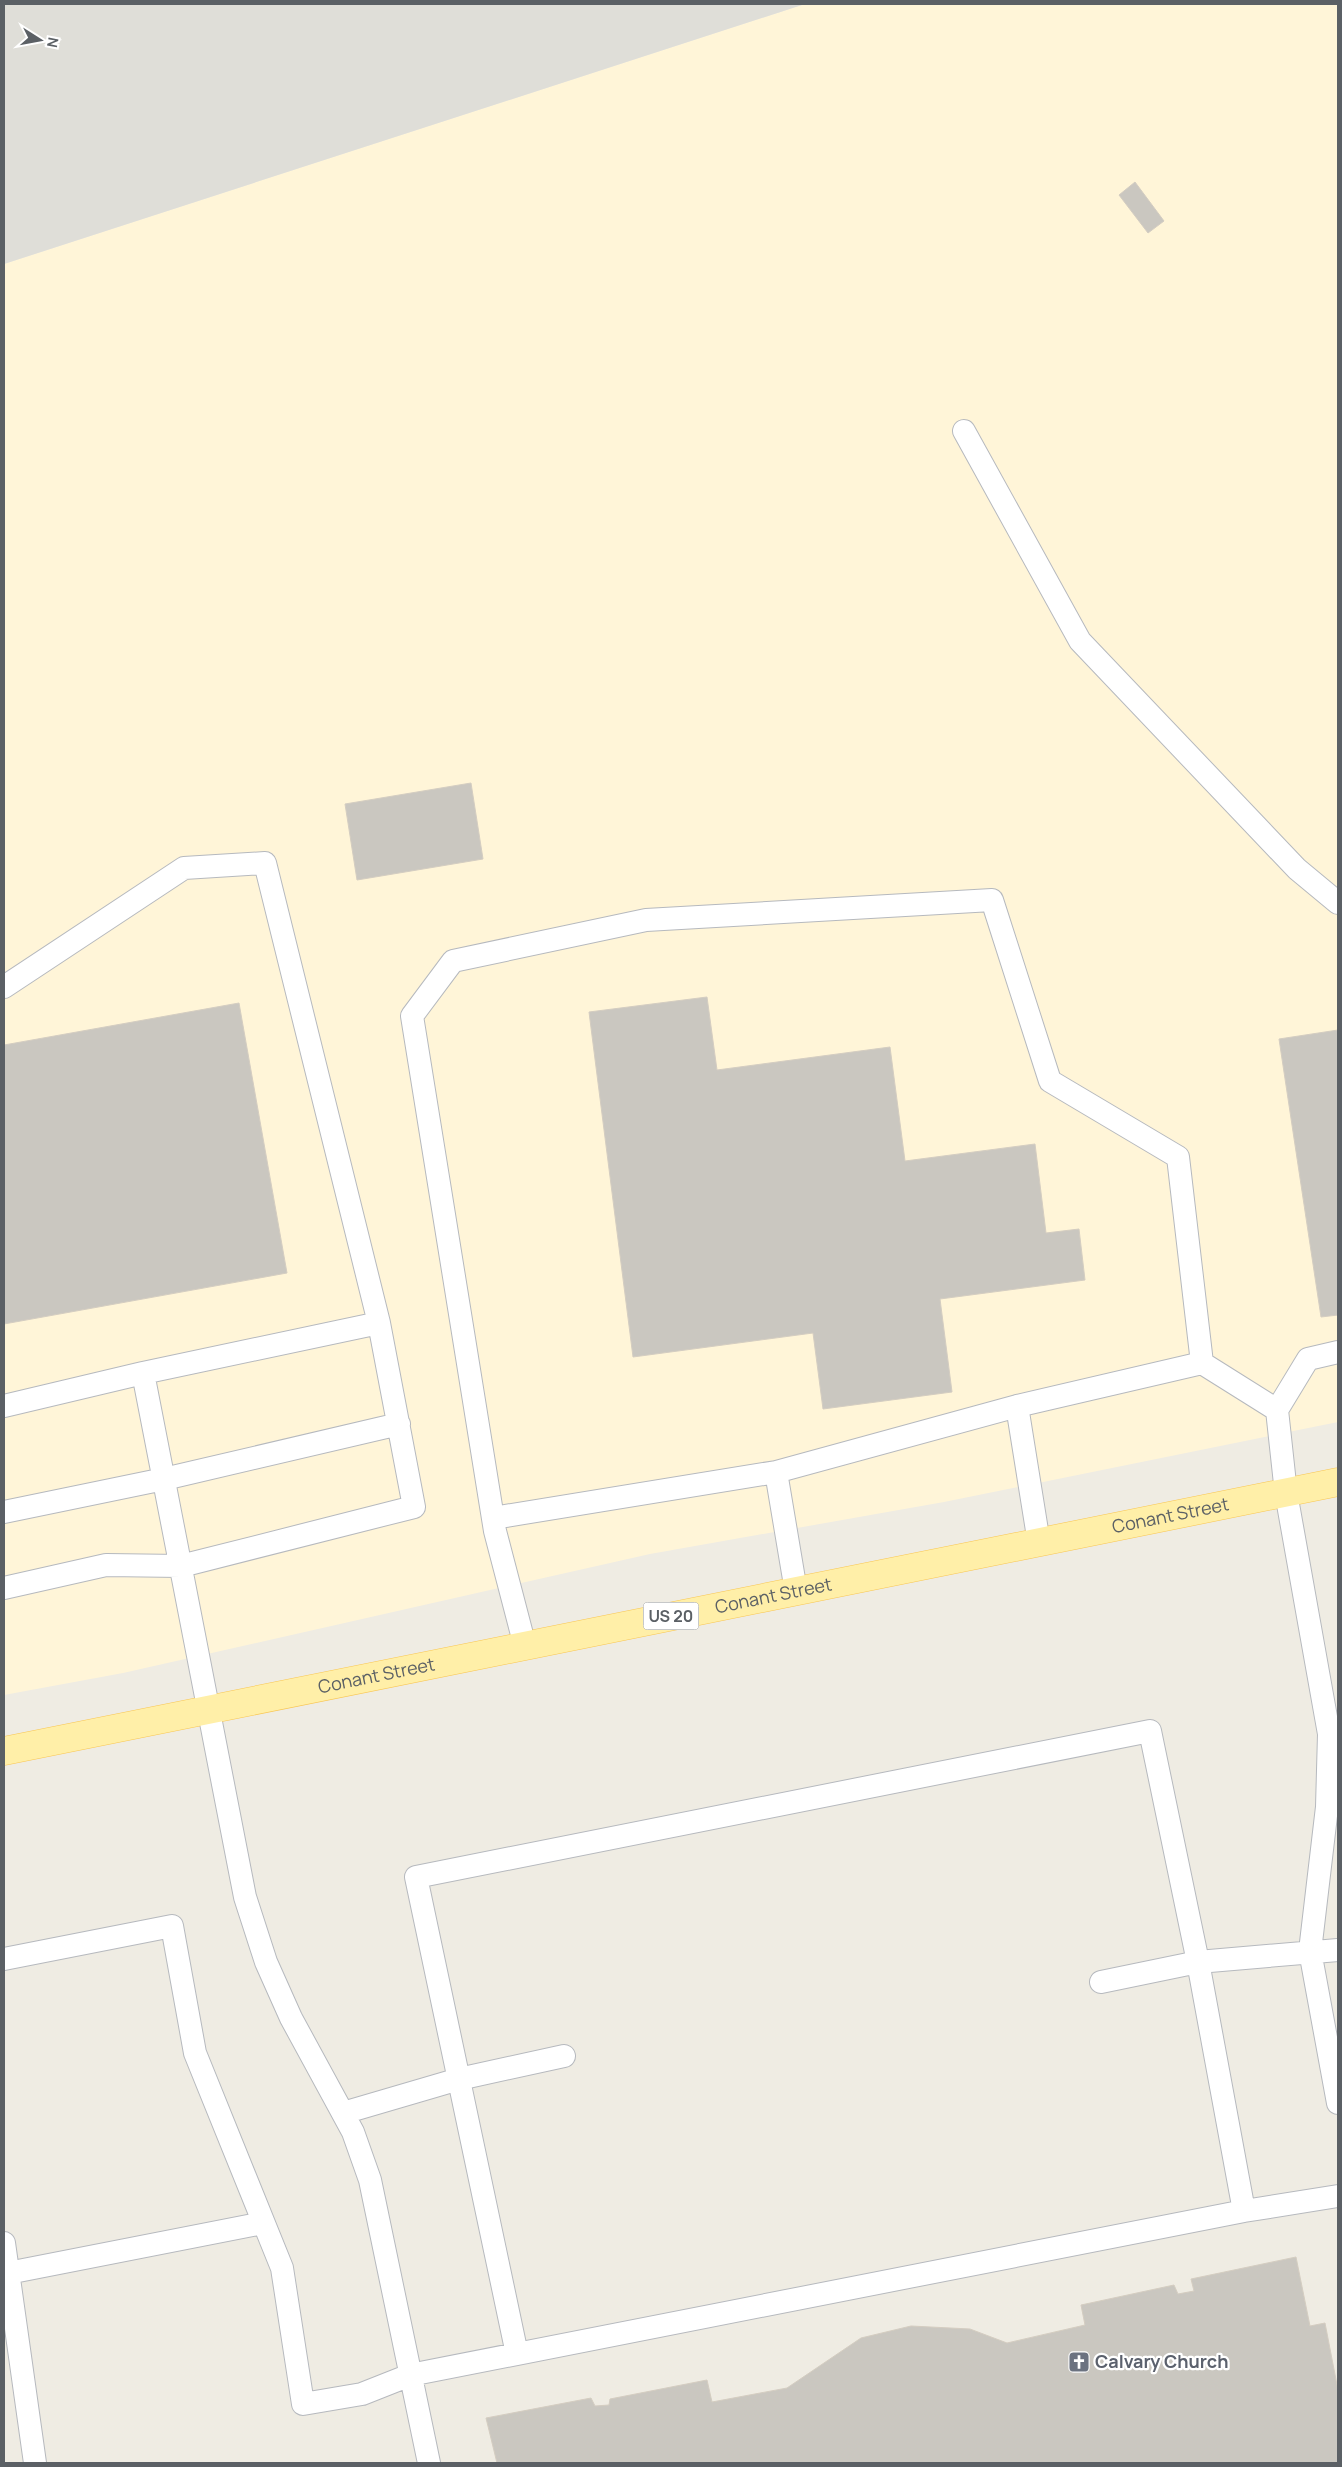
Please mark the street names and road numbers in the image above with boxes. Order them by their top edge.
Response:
street label: Conant Street [1110,1491,1231,1538]
street label: Conant Street [713,1571,834,1618]
road number: US 20 [644,1602,698,1630]
street label: Conant Street [316,1651,437,1698]

